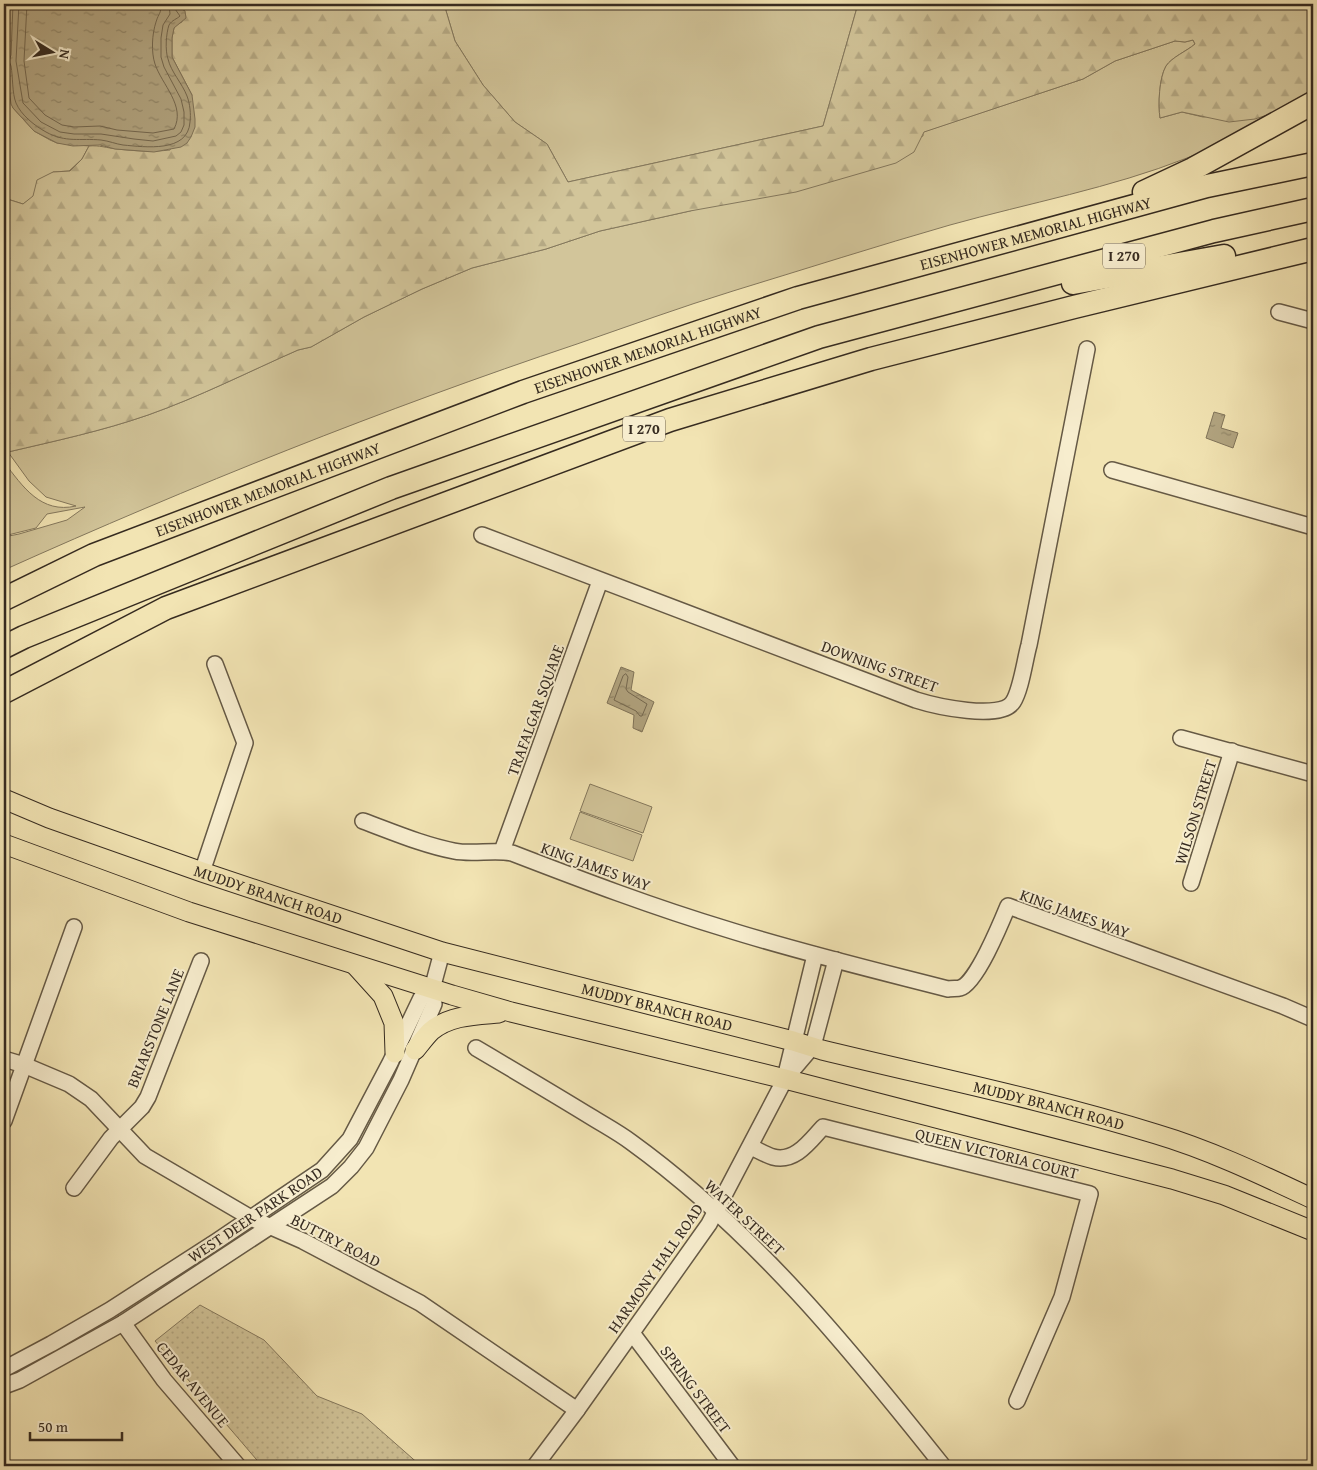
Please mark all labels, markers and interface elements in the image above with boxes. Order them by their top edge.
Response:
north arrow [28,28,78,78]
text: N [54,48,75,61]
street label: EISENHOWER MEMORIAL HIGHWAY [917,190,1154,276]
road number: I 270 [1103,244,1145,268]
street label: EISENHOWER MEMORIAL HIGHWAY [531,299,765,399]
road number: I 270 [623,416,665,442]
street label: EISENHOWER MEMORIAL HIGHWAY [152,435,384,543]
street label: DOWNING STREET [818,634,942,698]
street label: TRAFALGAR SQUARE [500,641,570,779]
street label: WILSON STREET [1168,756,1222,868]
street label: KING JAMES WAY [538,835,655,897]
street label: MUDDY BRANCH ROAD [191,858,346,930]
street label: KING JAMES WAY [1017,882,1134,944]
street label: BRIARSTONE LANE [120,965,190,1091]
street label: MUDDY BRANCH ROAD [579,976,735,1037]
street label: MUDDY BRANCH ROAD [971,1074,1127,1136]
street label: QUEEN VICTORIA COURT [913,1121,1081,1185]
street label: WEST DEER PARK ROAD [183,1160,327,1268]
street label: WATER STREET [699,1173,791,1261]
street label: HARMONY HALL ROAD [601,1198,709,1338]
street label: BUTTRY ROAD [287,1207,385,1273]
street label: CEDAR AVENUE [151,1336,235,1432]
street label: SPRING STREET [655,1340,737,1438]
scale bar [30,1410,122,1442]
text: 50 m [38,1416,69,1437]

